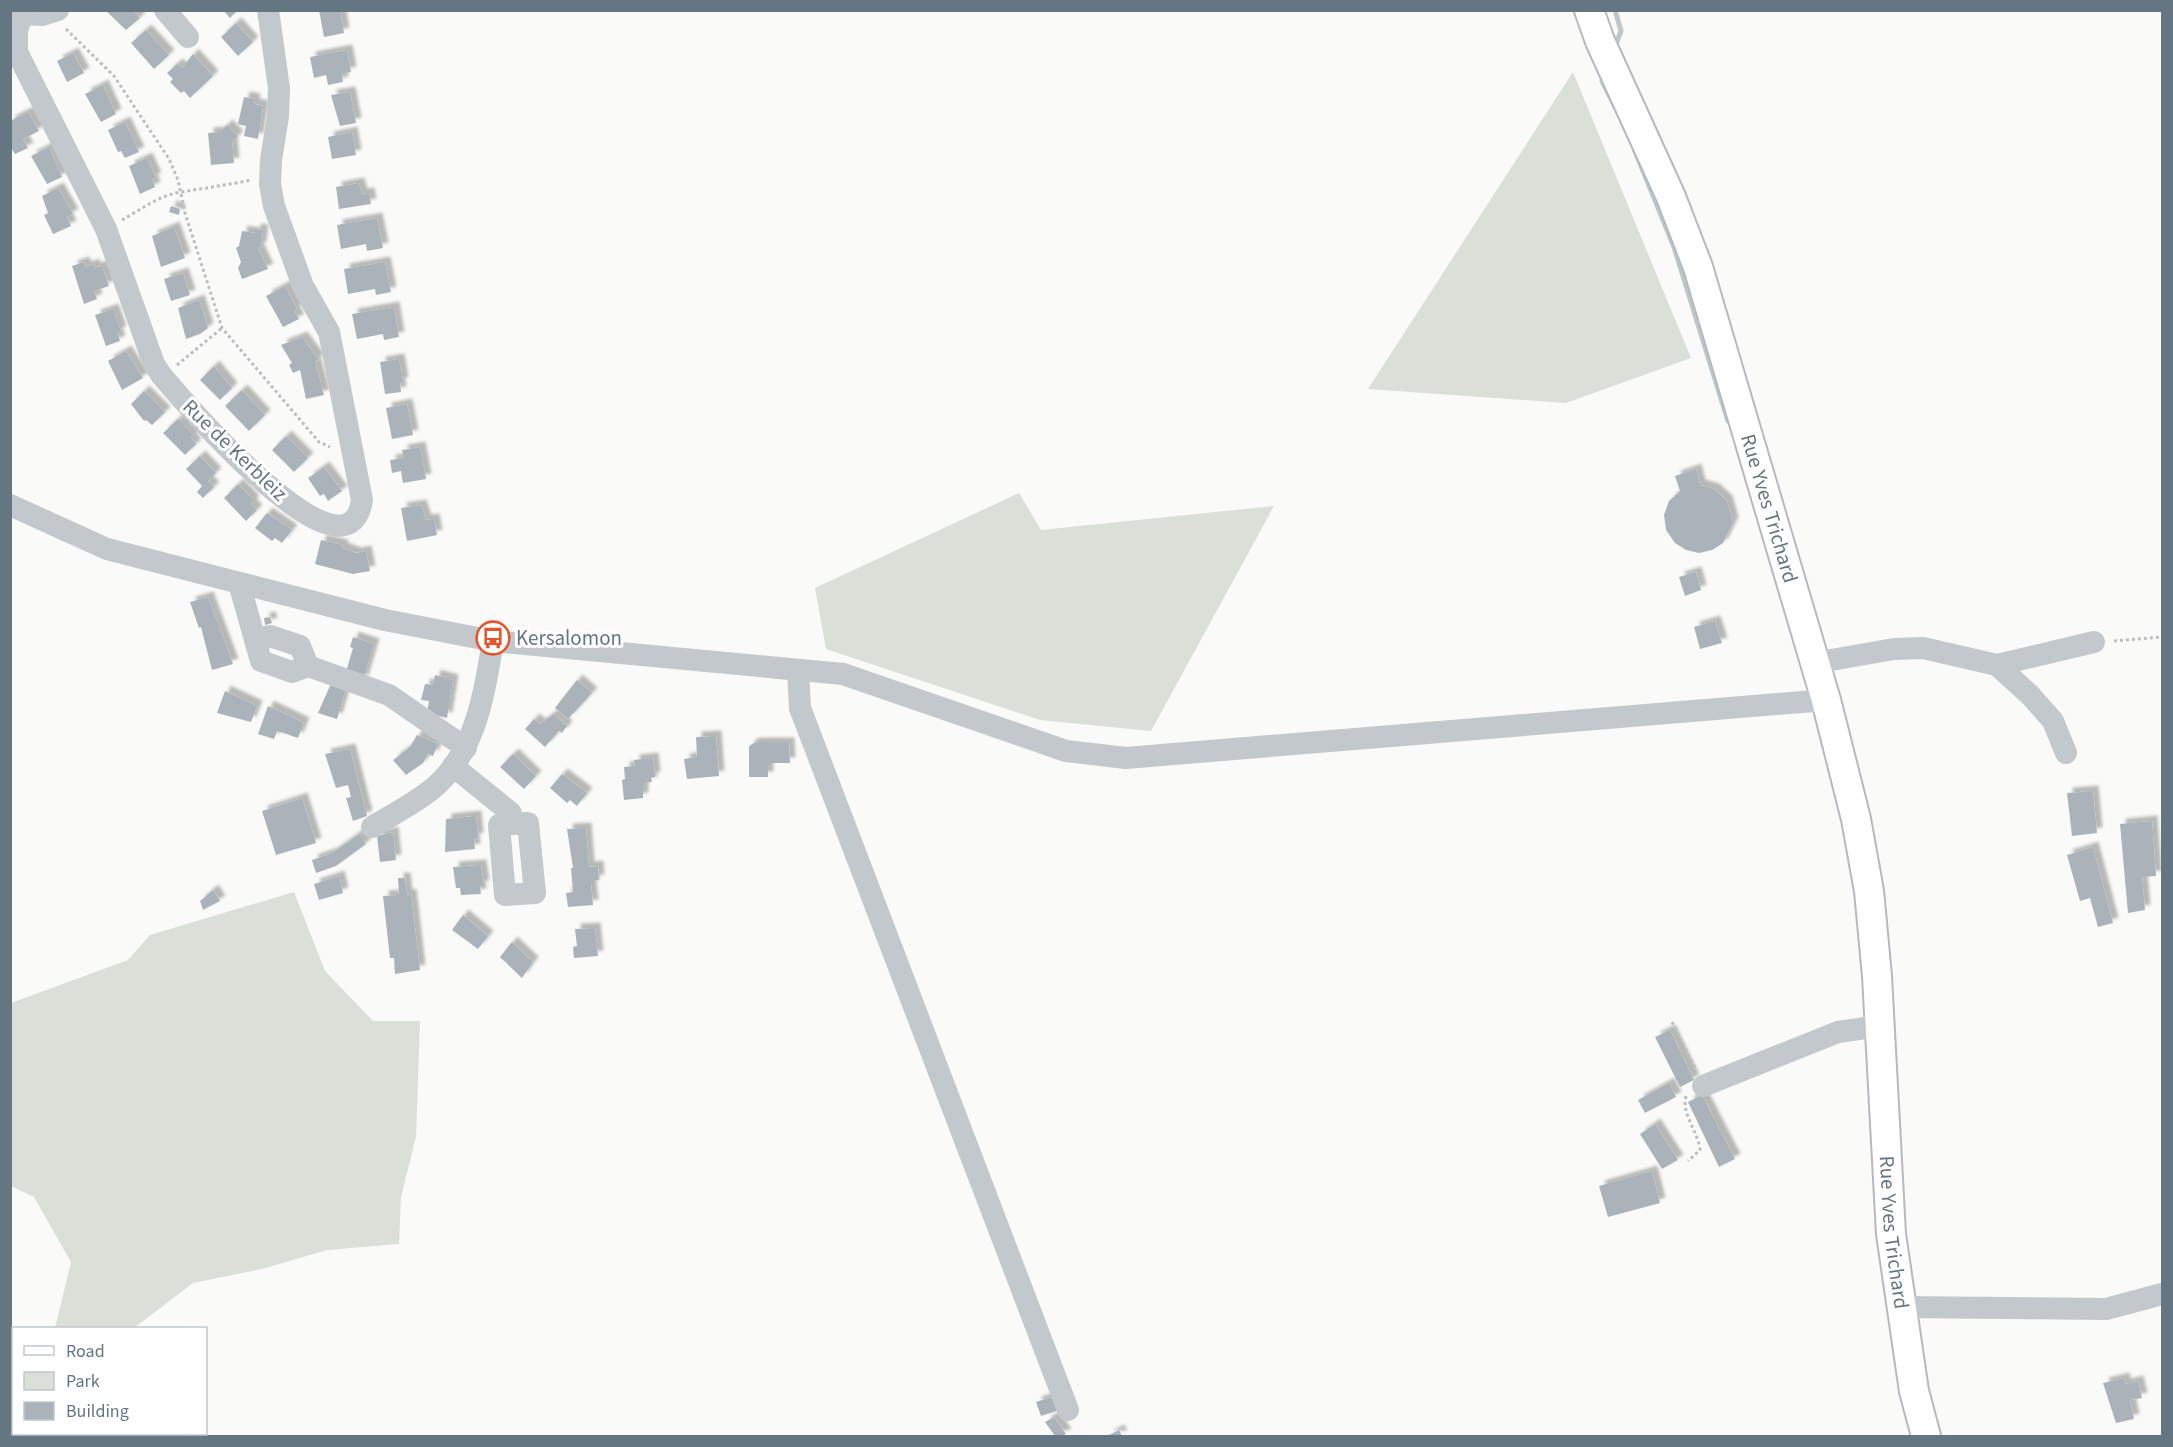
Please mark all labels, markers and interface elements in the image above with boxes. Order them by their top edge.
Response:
street label: Rue de Kerbleiz [176,392,294,508]
street label: Rue Yves Trichard [1733,430,1806,586]
bus stop icon: Kersalomon [475,620,511,656]
place label: Kersalomon [516,623,622,653]
street label: Rue Yves Trichard [1872,1155,1917,1311]
legend [12,1327,207,1435]
text: Road [66,1339,105,1364]
text: Park [66,1369,100,1394]
text: Building [66,1399,129,1424]

